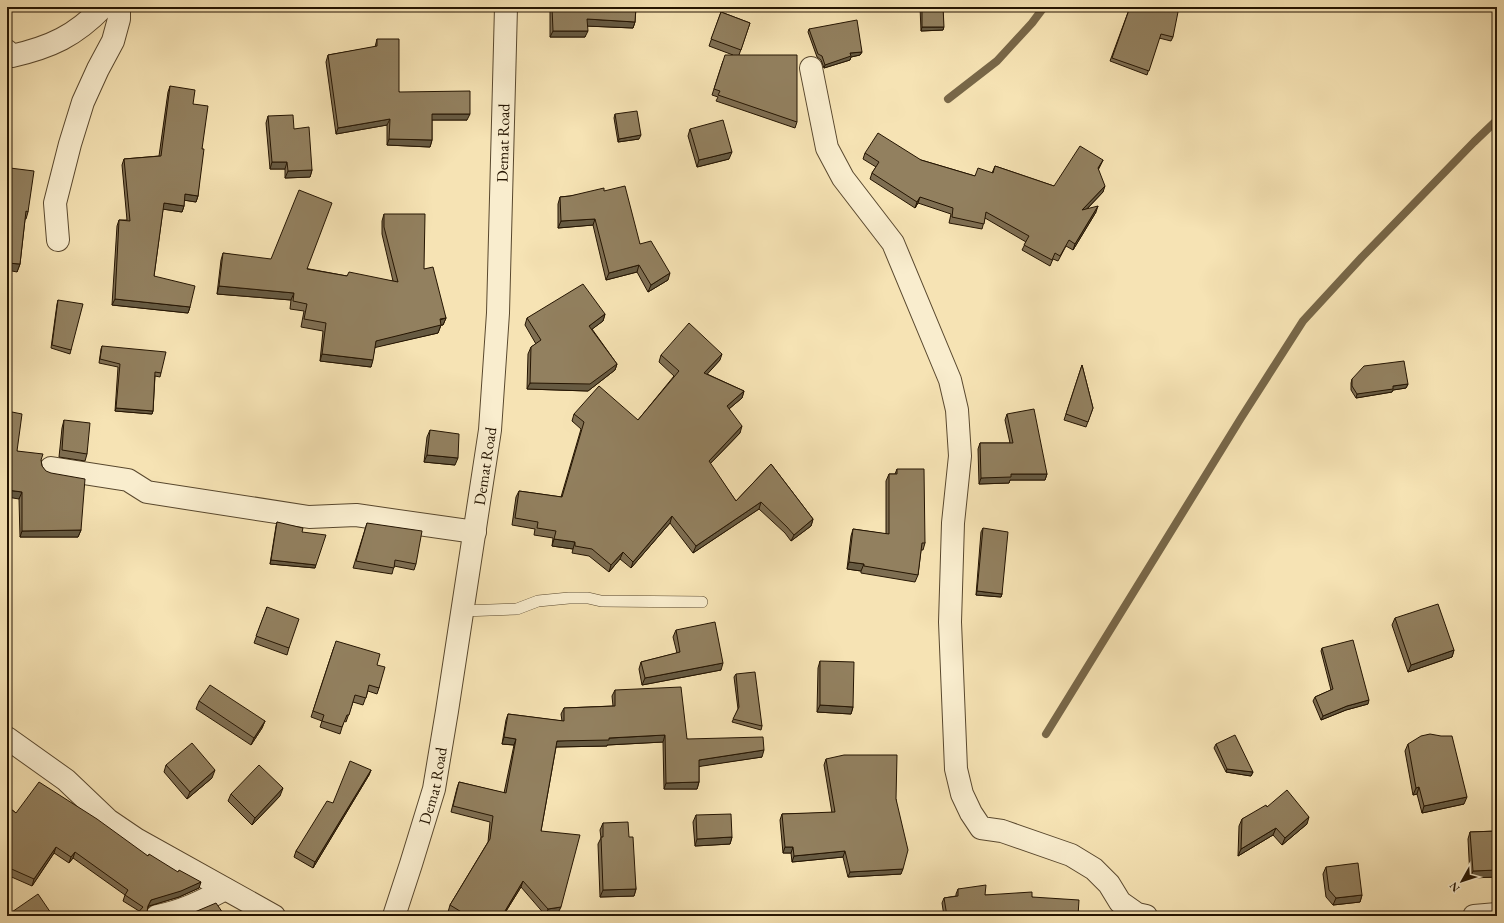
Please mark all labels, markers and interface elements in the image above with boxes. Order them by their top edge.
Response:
street label: Demat Road [491,102,514,183]
street label: Demat Road [469,425,501,507]
street label: Demat Road [414,745,452,827]
north arrow [1442,861,1482,901]
text: N [1446,879,1462,895]

